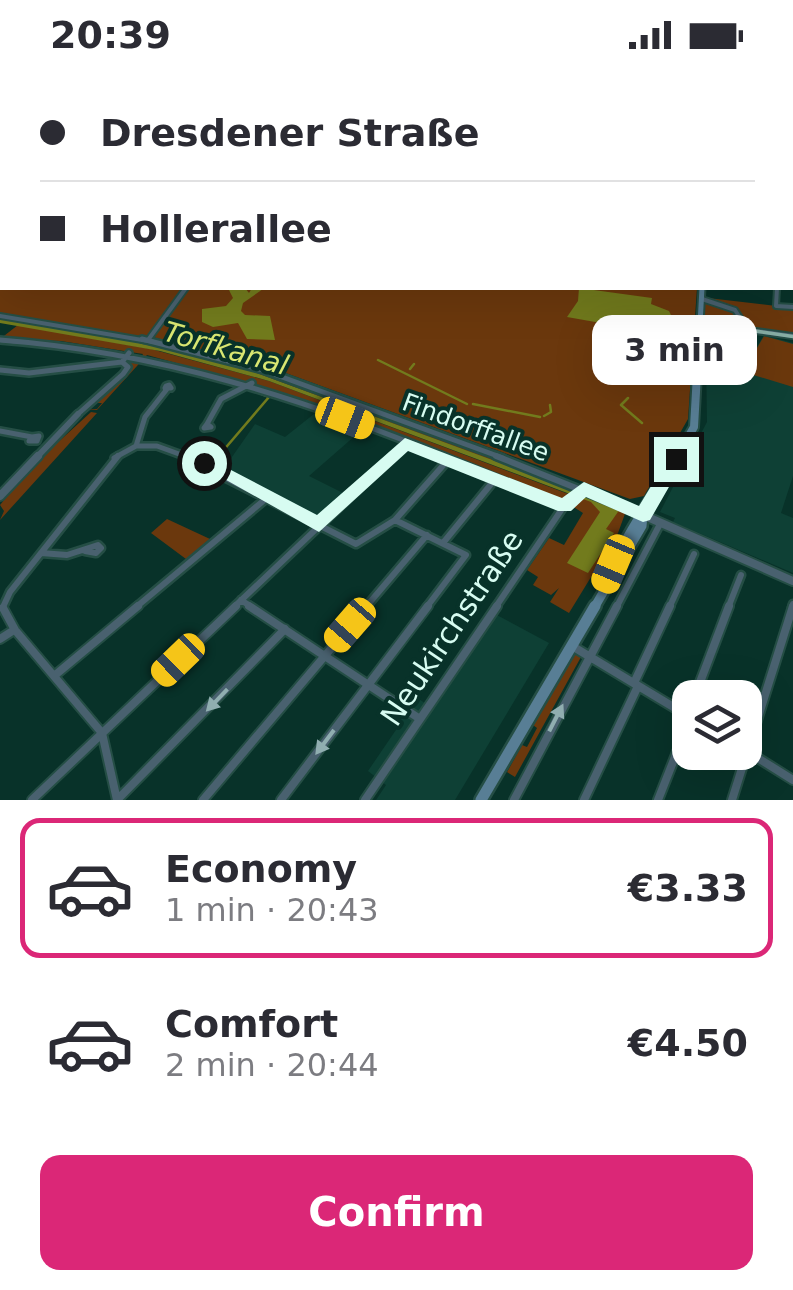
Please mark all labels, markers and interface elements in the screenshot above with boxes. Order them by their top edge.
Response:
text: 20:39 [50,13,171,57]
text: Dresdener Straße [100,111,479,155]
text: Hollerallee [100,207,332,251]
callout: 3 min [594,314,758,384]
water label: Torfkanal [160,315,292,382]
text: 3 min [624,331,725,369]
street label: Findorffallee [399,388,553,467]
car [312,393,378,443]
route end [654,437,699,482]
route start [182,441,227,486]
street label: Neukirchstraße [373,523,530,732]
car [587,531,639,597]
car [319,593,381,657]
car [146,628,210,692]
map controls [672,680,762,770]
button: layers [672,680,762,770]
one-way arrow [206,687,230,711]
one-way arrow [547,703,564,732]
one-way arrow [315,729,335,755]
icon: car [45,843,135,933]
text: Economy [165,847,357,891]
text: €3.33 [628,866,748,910]
text: 1 min · 20:43 [165,891,379,929]
icon: car [45,998,135,1088]
text: Comfort [165,1002,338,1046]
text: €4.50 [628,1021,748,1065]
text: 2 min · 20:44 [165,1046,379,1084]
button: Confirm [40,1155,753,1270]

